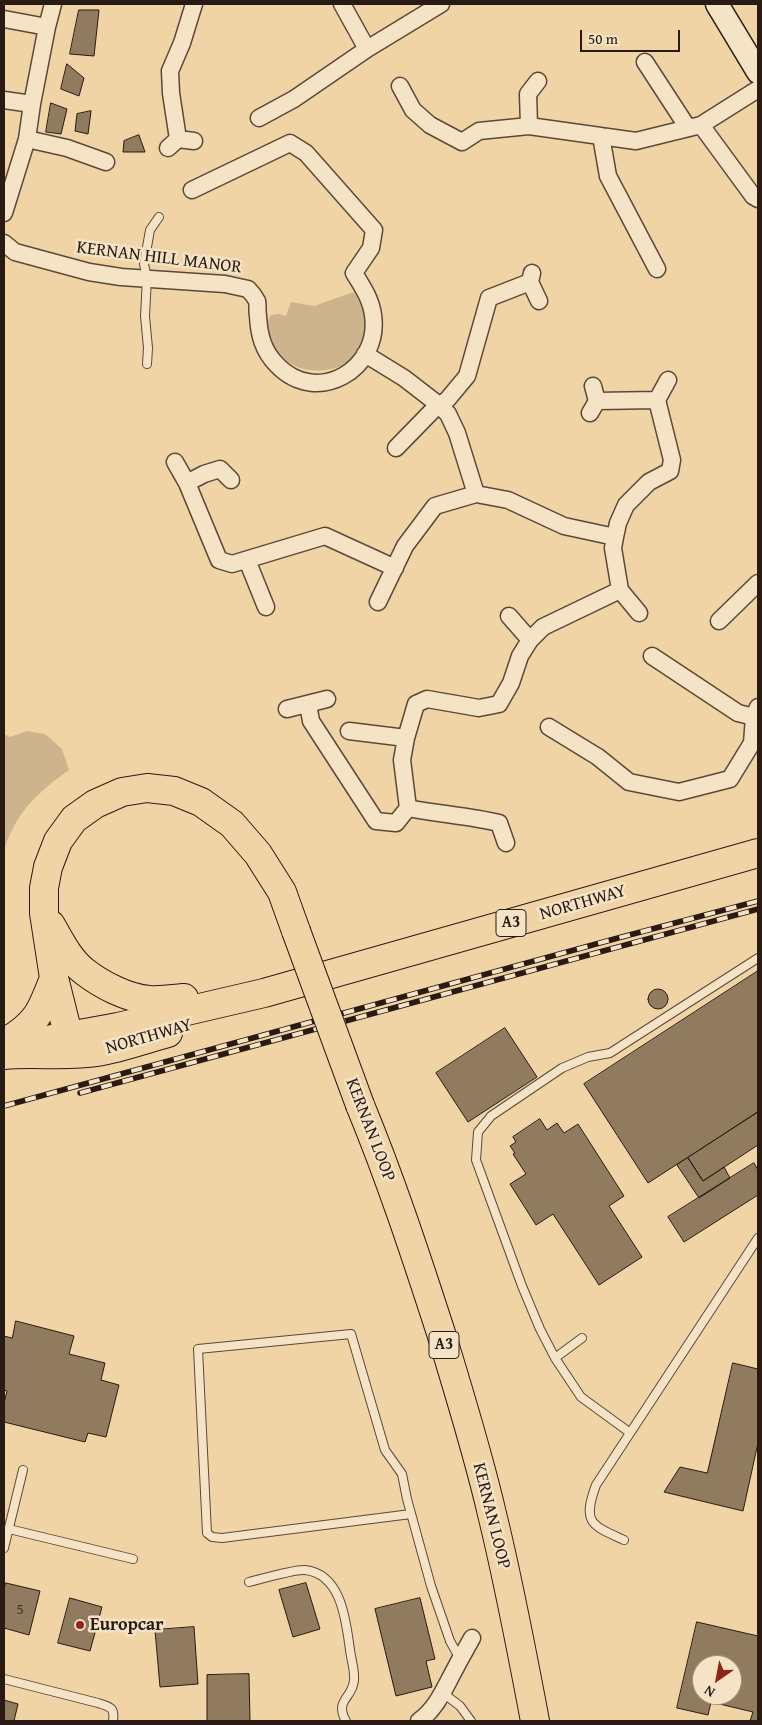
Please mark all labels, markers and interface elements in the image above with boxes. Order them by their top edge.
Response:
scale bar [582,20,682,52]
text: 50 m [588,28,618,49]
street label: KERNAN HILL MANOR [75,237,243,279]
street label: NORTHWAY [537,880,629,926]
road number: A3 [496,910,526,936]
street label: NORTHWAY [103,1014,195,1060]
street label: KERNAN LOOP [340,1075,400,1185]
road number: A3 [429,1332,459,1358]
street label: KERNAN LOOP [467,1461,515,1571]
house number: 5 [16,1601,24,1619]
place label: Europcar [90,1614,164,1636]
marker: Europcar [74,1619,86,1631]
north arrow [692,1655,742,1705]
text: N [700,1681,719,1703]

